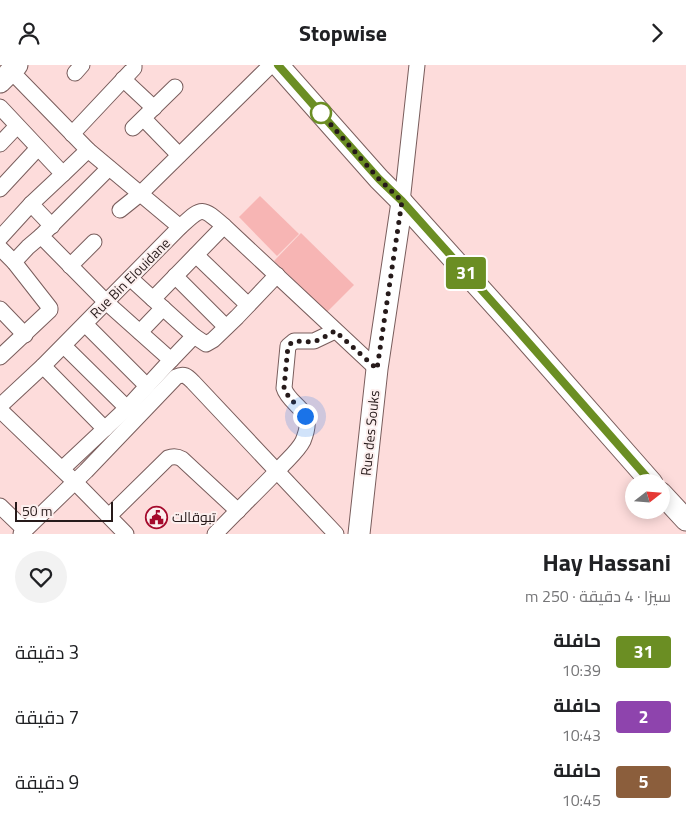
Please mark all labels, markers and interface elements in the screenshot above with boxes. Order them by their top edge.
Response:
text: Stopwise [299,16,387,50]
icon: person [15,19,43,47]
icon: forward [643,19,671,47]
unlabelled marker [310,102,332,124]
street label: Rue Bin Elouidane [85,233,175,323]
line badge: 31 [444,257,488,289]
text: 31 [456,259,476,286]
street label: Rue des Souks [355,389,384,477]
your location [293,404,318,429]
north arrow [625,474,670,519]
map controls [625,474,670,519]
scale bar [15,499,112,522]
text: 50 m [22,500,52,521]
public building icon: تبوقالت [144,505,168,529]
place label: تبوقالت [172,506,216,527]
text: Hay Hassani [542,544,671,580]
button: heart [15,551,67,603]
text: سيرًا · 4 دقيقة · 250 m [525,584,671,608]
text: حافلة [553,625,601,654]
text: 3 دقيقة [15,637,79,666]
text: 31 [633,638,654,665]
text: 10:39 [562,658,601,682]
text: حافلة [553,690,601,719]
text: 7 دقيقة [15,702,79,731]
text: 2 [638,703,649,730]
text: 10:43 [562,723,601,747]
text: حافلة [553,755,601,784]
text: 9 دقيقة [15,767,79,796]
text: 5 [638,768,649,795]
text: 10:45 [562,788,601,812]

